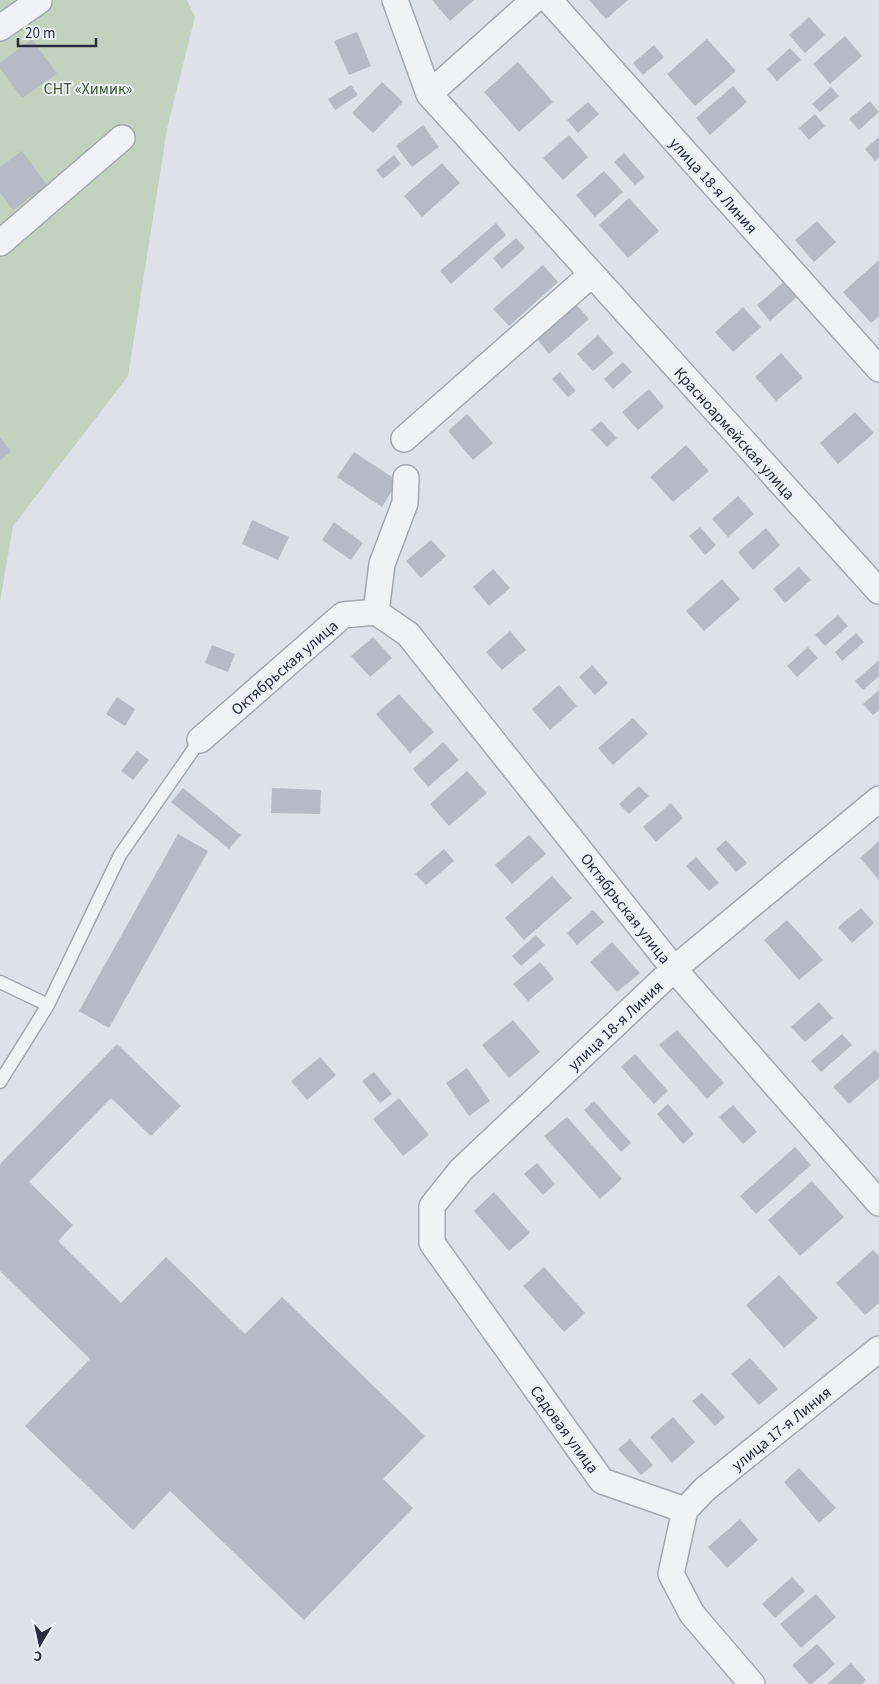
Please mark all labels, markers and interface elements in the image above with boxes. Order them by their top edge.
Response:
scale bar [18,15,95,47]
text: 20 m [25,23,55,44]
park label: СНТ «Химик» [44,78,133,100]
street label: улица 18-я Линия [664,133,762,239]
street label: Красноармейская улица [669,363,800,505]
street label: Октябрьская улица [226,615,343,720]
street label: Октябрьская улица [575,849,676,969]
street label: улица 18-я Линия [563,976,668,1076]
street label: Садовая улица [525,1381,604,1478]
street label: улица 17-я Линия [727,1382,836,1476]
north arrow [15,1619,65,1669]
text: С [33,1645,44,1666]

